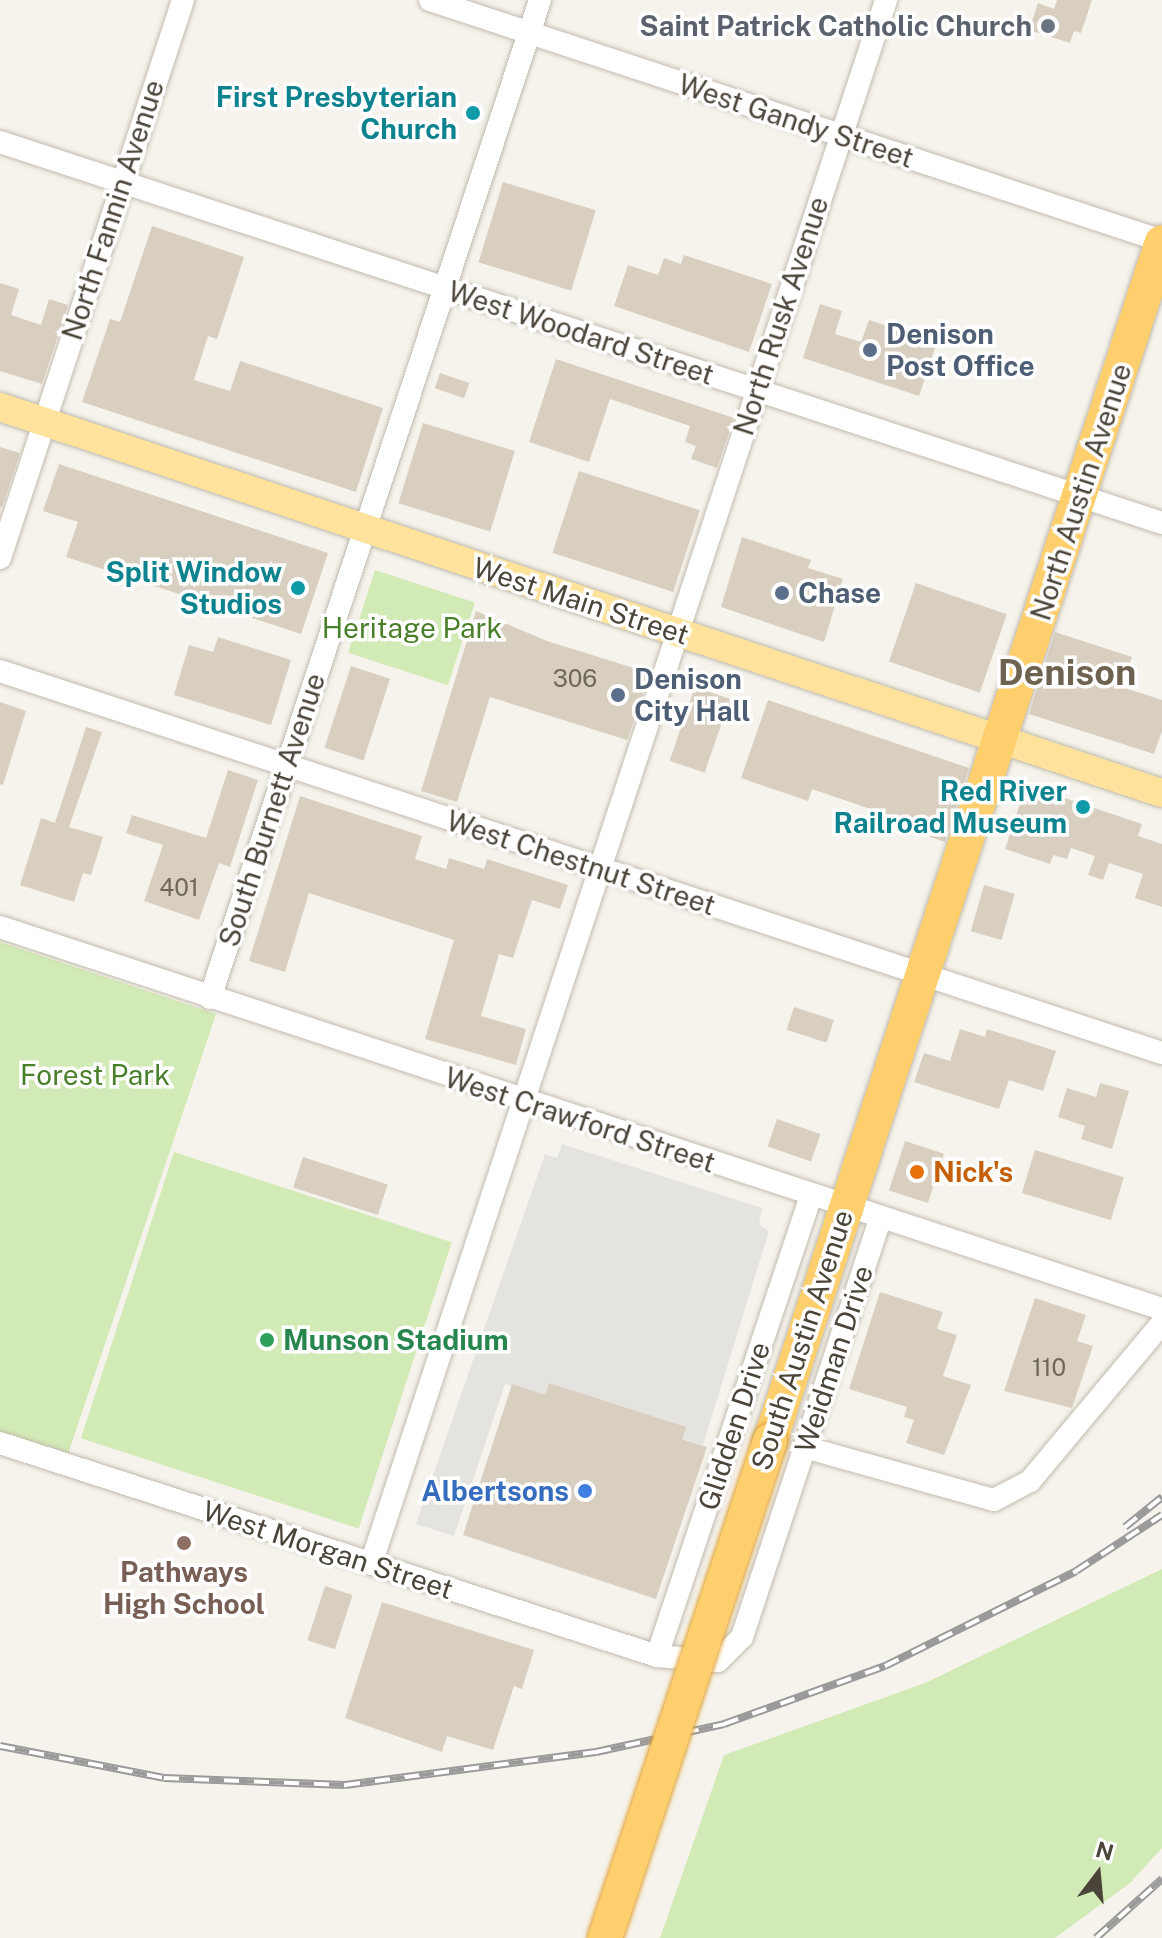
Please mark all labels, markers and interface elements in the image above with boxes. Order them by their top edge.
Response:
place label: Saint Patrick Catholic Church [639,9,1032,43]
marker: Saint Patrick Catholic Church [1039,17,1057,35]
street label: West Gandy Street [674,67,918,175]
street label: North Fannin Avenue [55,76,171,344]
place label: First Presbyterian Church [216,80,457,146]
marker: First Presbyterian Church [464,104,482,122]
street label: North Rusk Avenue [727,192,835,440]
street label: West Woodard Street [444,274,718,392]
place label: Denison Post Office [886,317,1035,383]
marker: Denison Post Office [861,341,879,359]
street label: North Austin Avenue [1024,359,1138,625]
street label: West Main Street [469,550,693,652]
place label: Split Window Studios [105,555,282,621]
place label: Chase [798,576,881,610]
marker: Split Window Studios [289,579,307,597]
marker: Chase [773,584,791,602]
park label: Heritage Park [322,611,502,645]
district label: Denison [998,651,1136,695]
place label: Denison City Hall [634,662,751,728]
house number: 306 [553,665,597,693]
street label: South Burnett Avenue [212,669,332,951]
marker: Denison City Hall [609,686,627,704]
place label: Red River Railroad Museum [834,774,1067,840]
marker: Red River Railroad Museum [1074,798,1092,816]
street label: West Chestnut Street [442,804,720,922]
house number: 401 [159,874,199,902]
park label: Forest Park [20,1058,170,1092]
street label: West Crawford Street [441,1060,719,1180]
place label: Nick's [933,1155,1013,1189]
marker: Nick's [908,1163,926,1181]
street label: South Austin Avenue [744,1206,860,1474]
street label: Weidman Drive [788,1261,880,1457]
place label: Munson Stadium [283,1323,509,1357]
marker: Munson Stadium [258,1331,276,1349]
street label: Glidden Drive [691,1338,777,1514]
house number: 110 [1032,1354,1066,1382]
place label: Albertsons [421,1474,569,1508]
marker: Albertsons [576,1482,594,1500]
street label: West Morgan Street [199,1494,457,1606]
marker: Pathways High School [175,1534,193,1552]
place label: Pathways High School [103,1555,265,1621]
north arrow [1058,1834,1138,1914]
text: N [1093,1836,1116,1866]

